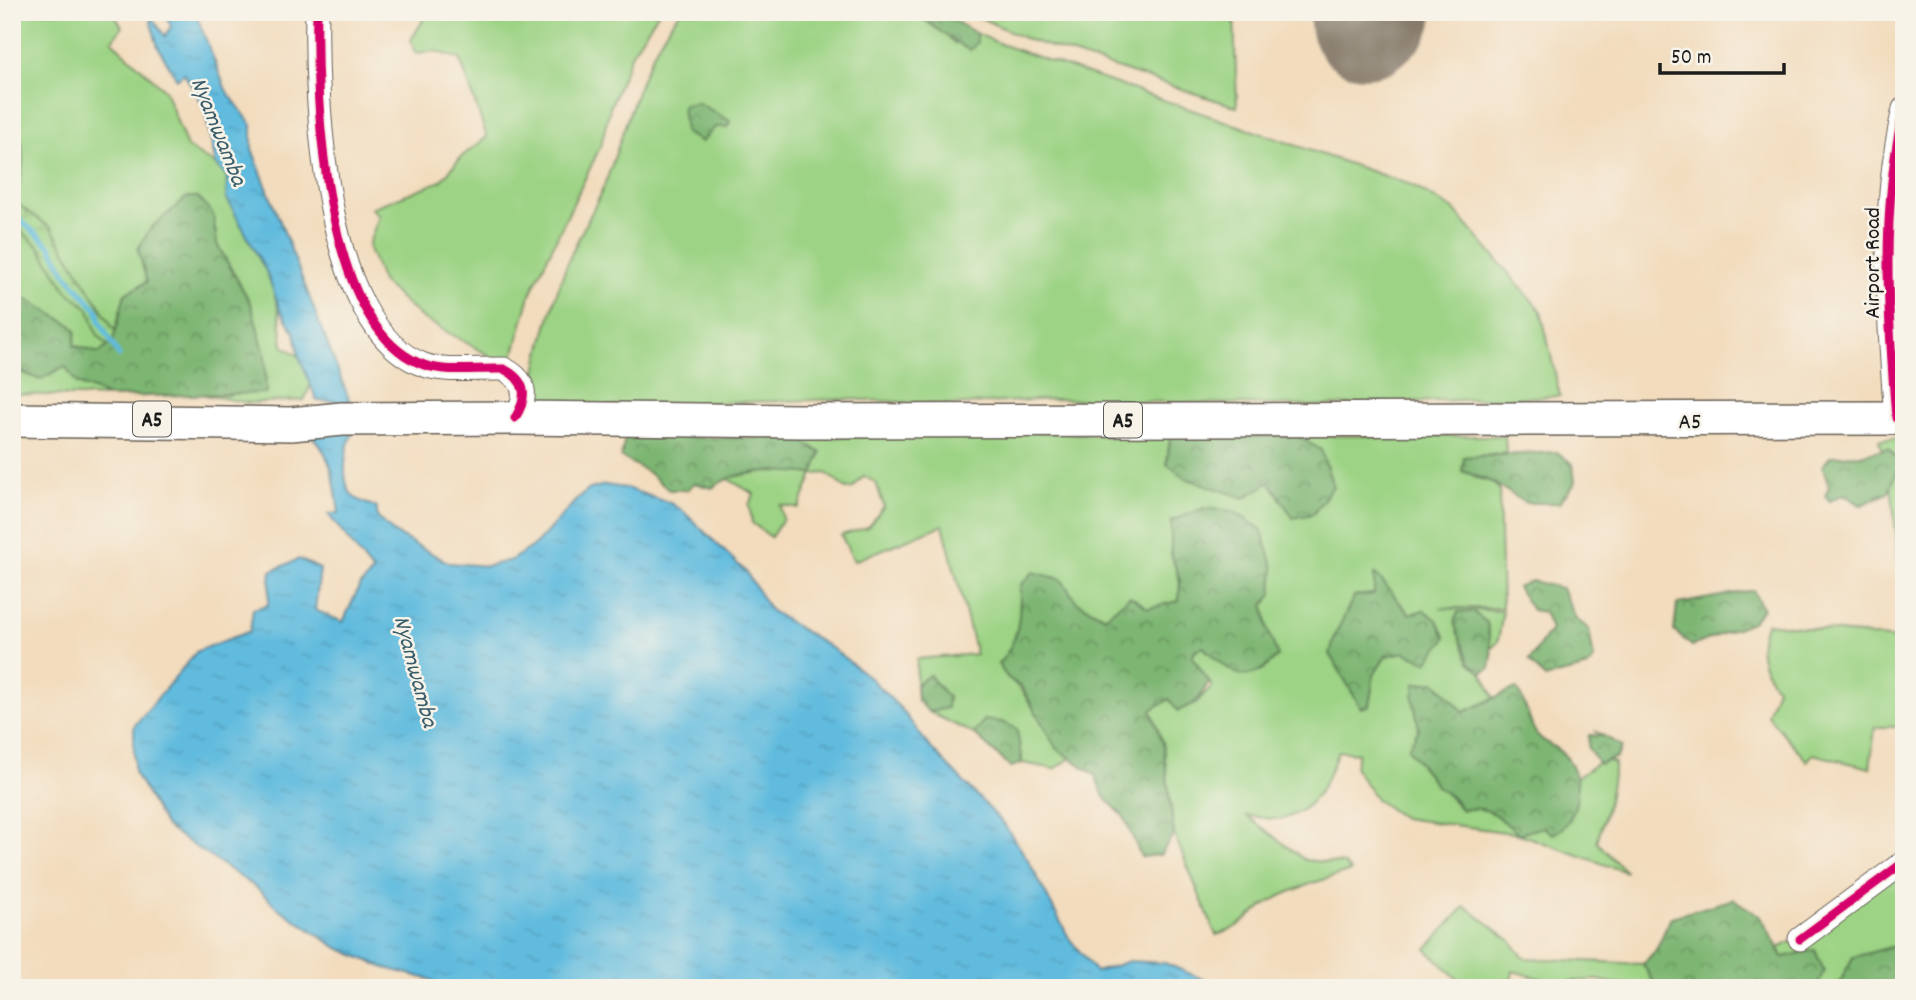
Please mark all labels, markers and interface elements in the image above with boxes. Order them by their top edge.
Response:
scale bar [1660,32,1785,76]
text: 50 m [1671,44,1711,74]
water label: Nyamwamba [180,73,255,193]
street label: Airport Road [1858,207,1891,319]
road number: A5 [133,402,171,436]
road number: A5 [1104,402,1142,438]
street label: A5 [1678,407,1702,440]
water label: Nyamwamba [383,612,446,733]

